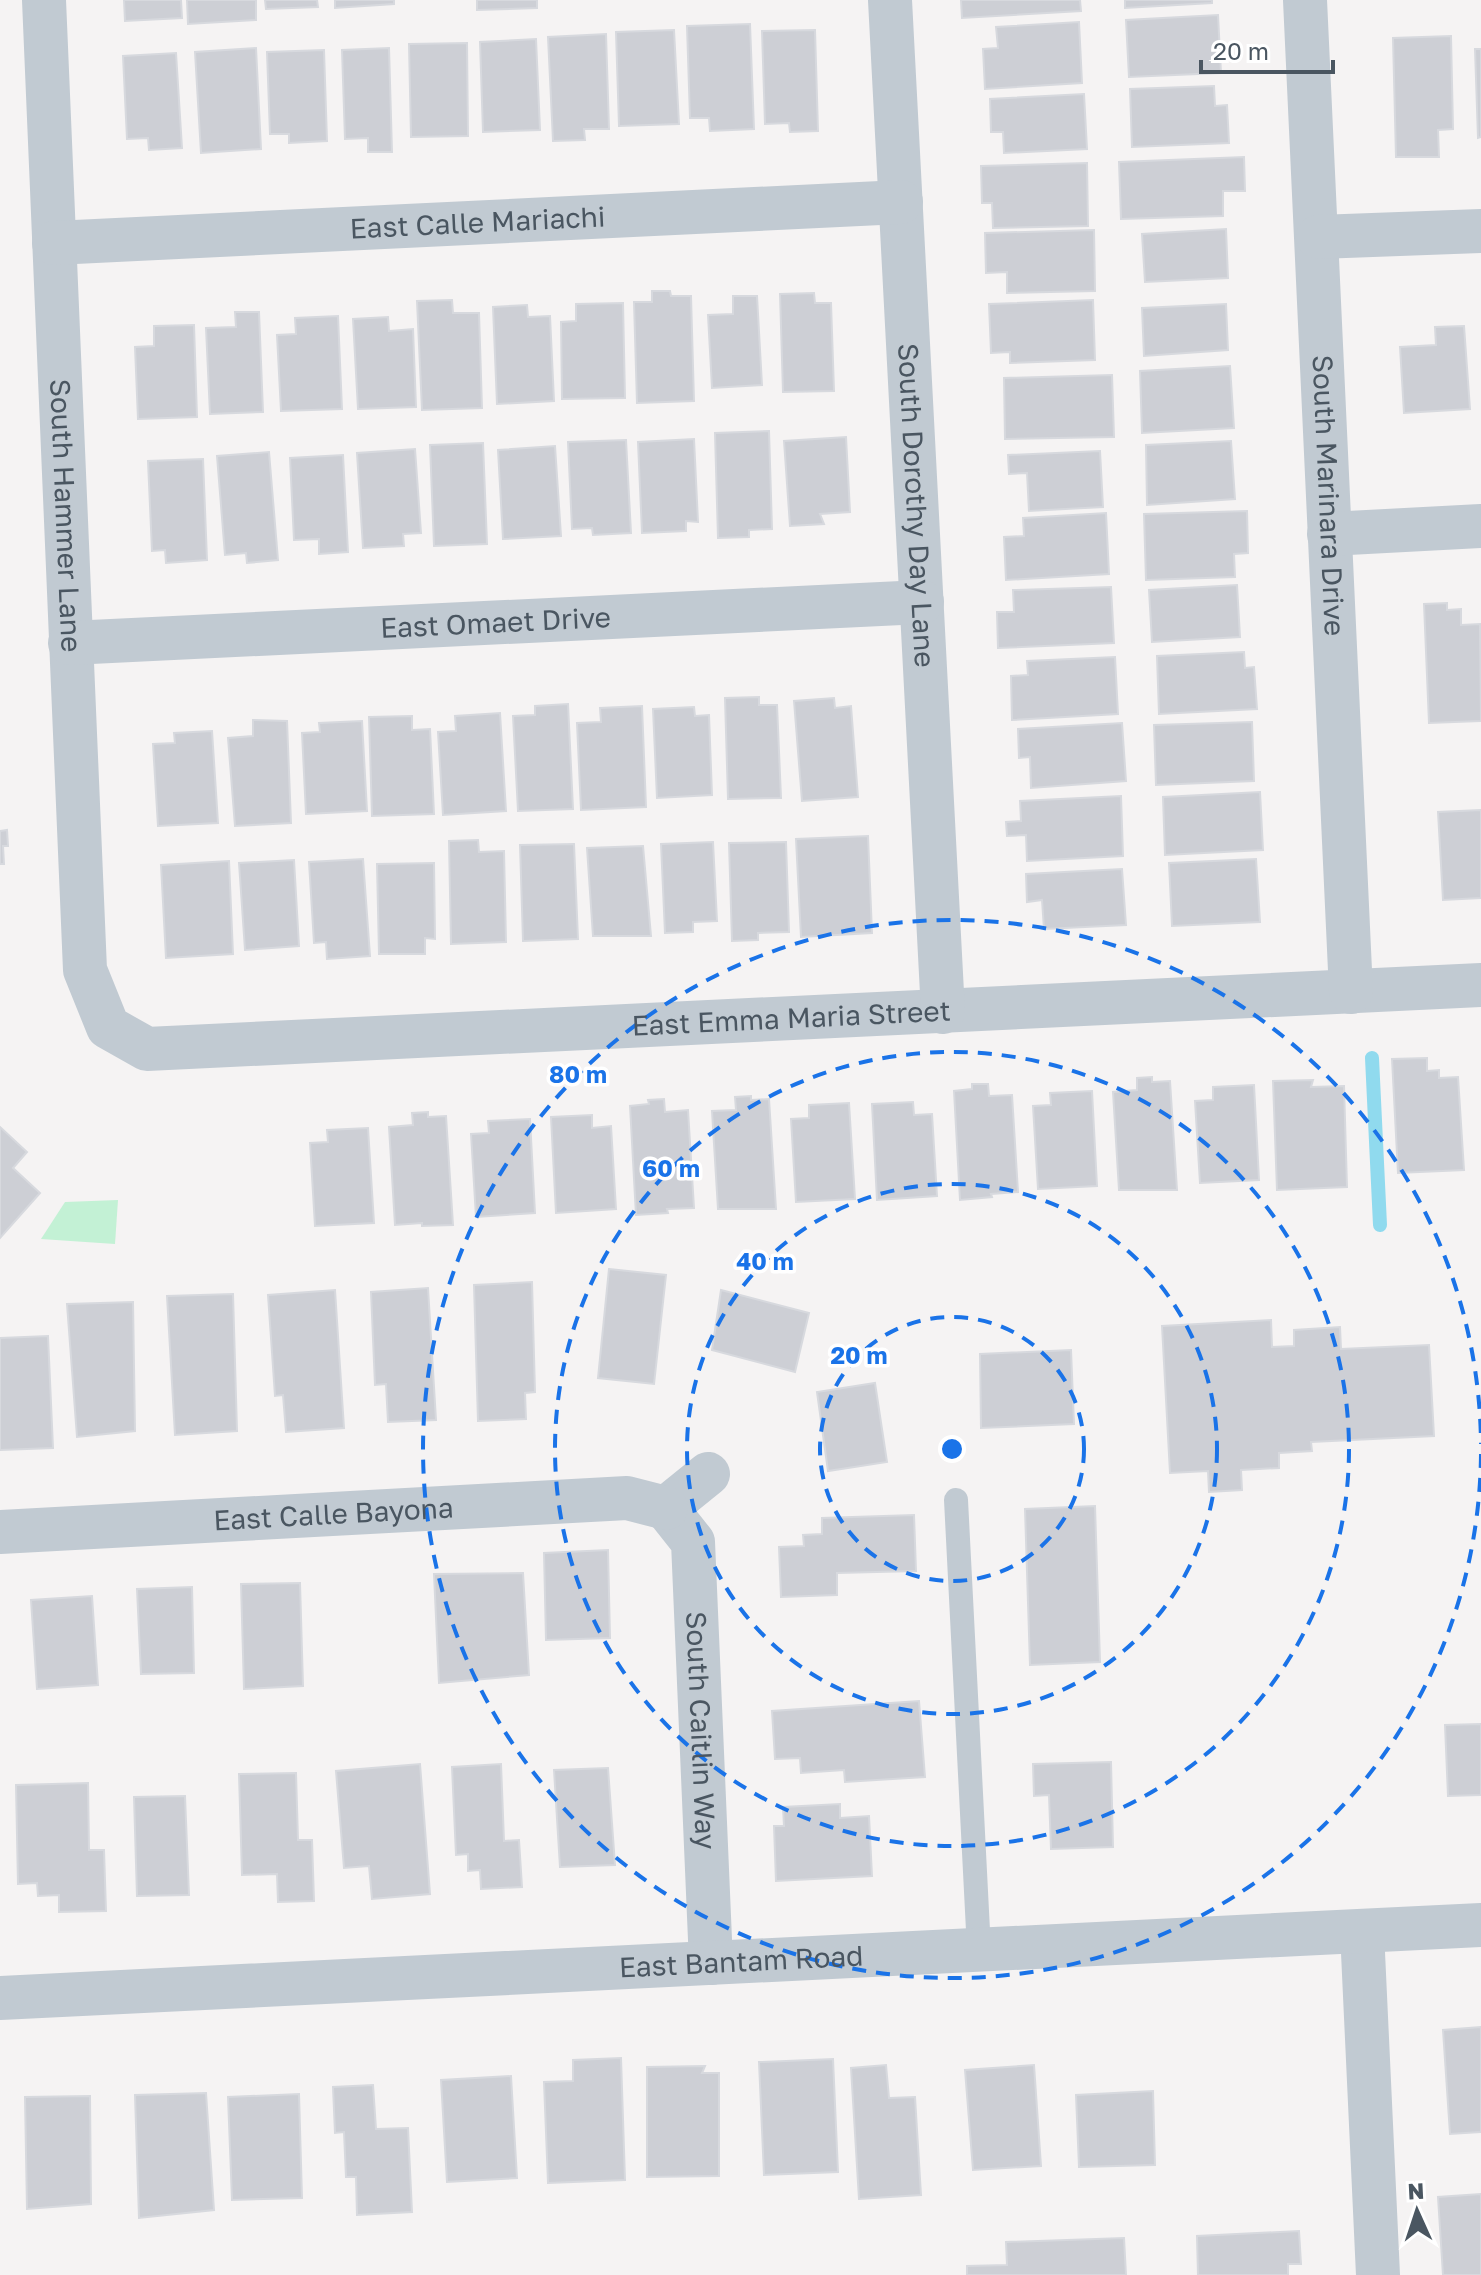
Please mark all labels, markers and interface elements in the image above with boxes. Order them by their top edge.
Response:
scale bar [1201,24,1333,74]
text: 20 m [1213,36,1269,65]
street label: East Calle Mariachi [349,199,606,245]
street label: South Dorothy Day Lane [892,342,942,668]
street label: South Marinara Drive [1307,354,1352,637]
street label: South Hammer Lane [44,378,89,653]
street label: East Omaet Drive [379,600,612,644]
street label: East Emma Maria Street [631,993,951,1042]
text: 80 m [549,1059,607,1088]
text: 60 m [642,1153,700,1182]
text: 40 m [736,1246,794,1275]
text: 20 m [830,1340,888,1369]
centre of rings [938,1435,966,1463]
street label: East Calle Bayona [213,1490,454,1536]
street label: South Caitlin Way [680,1611,723,1850]
street label: East Bantam Road [618,1938,864,1983]
north arrow [1377,2171,1457,2251]
text: N [1407,2177,1425,2204]

